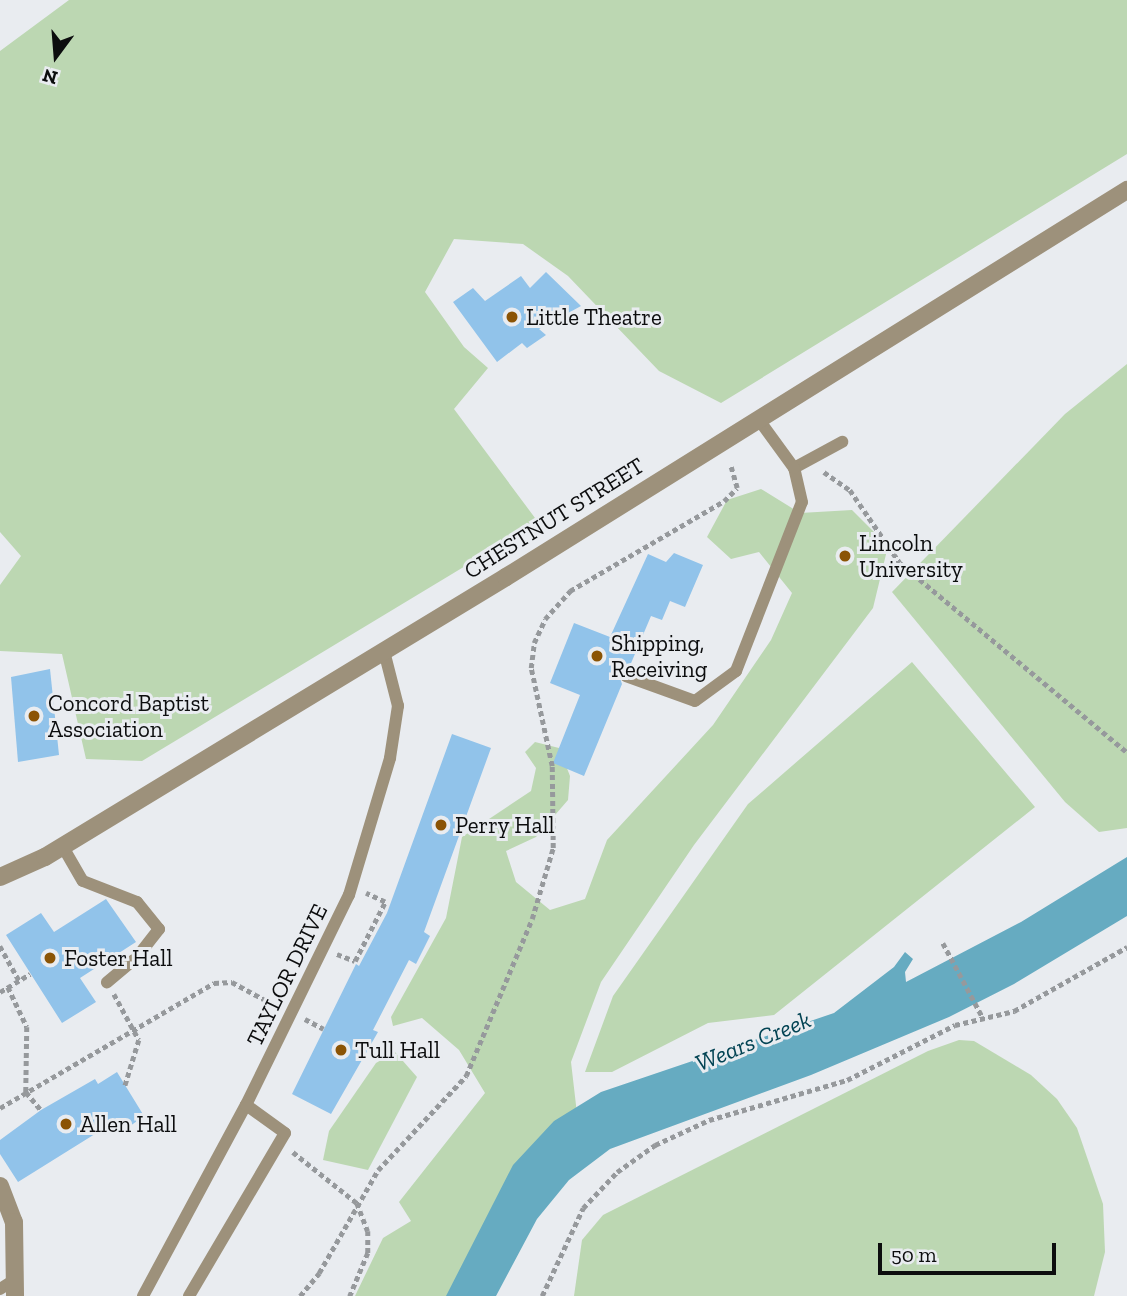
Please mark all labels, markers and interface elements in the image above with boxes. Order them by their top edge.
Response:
north arrow [21,21,91,91]
text: N [40,64,60,90]
place label: Little Theatre [526,303,662,331]
marker: Little Theatre [504,309,520,325]
street label: CHESTNUT STREET [459,451,649,585]
place label: Lincoln University [859,529,963,583]
marker: Lincoln University [837,548,853,564]
place label: Shipping, Receiving [611,629,707,683]
marker: Shipping, Receiving [589,648,605,664]
place label: Concord Baptist Association [48,689,209,743]
marker: Concord Baptist Association [26,708,42,724]
place label: Perry Hall [455,811,555,839]
marker: Perry Hall [433,817,449,833]
street label: TAYLOR DRIVE [241,899,333,1051]
place label: Foster Hall [64,944,173,972]
marker: Foster Hall [42,950,58,966]
water label: Wears Creek [691,1005,815,1077]
place label: Tull Hall [355,1036,440,1064]
marker: Tull Hall [333,1042,349,1058]
place label: Allen Hall [80,1110,177,1138]
marker: Allen Hall [58,1116,74,1132]
scale bar [882,1230,1060,1274]
text: 50 m [891,1242,937,1267]

